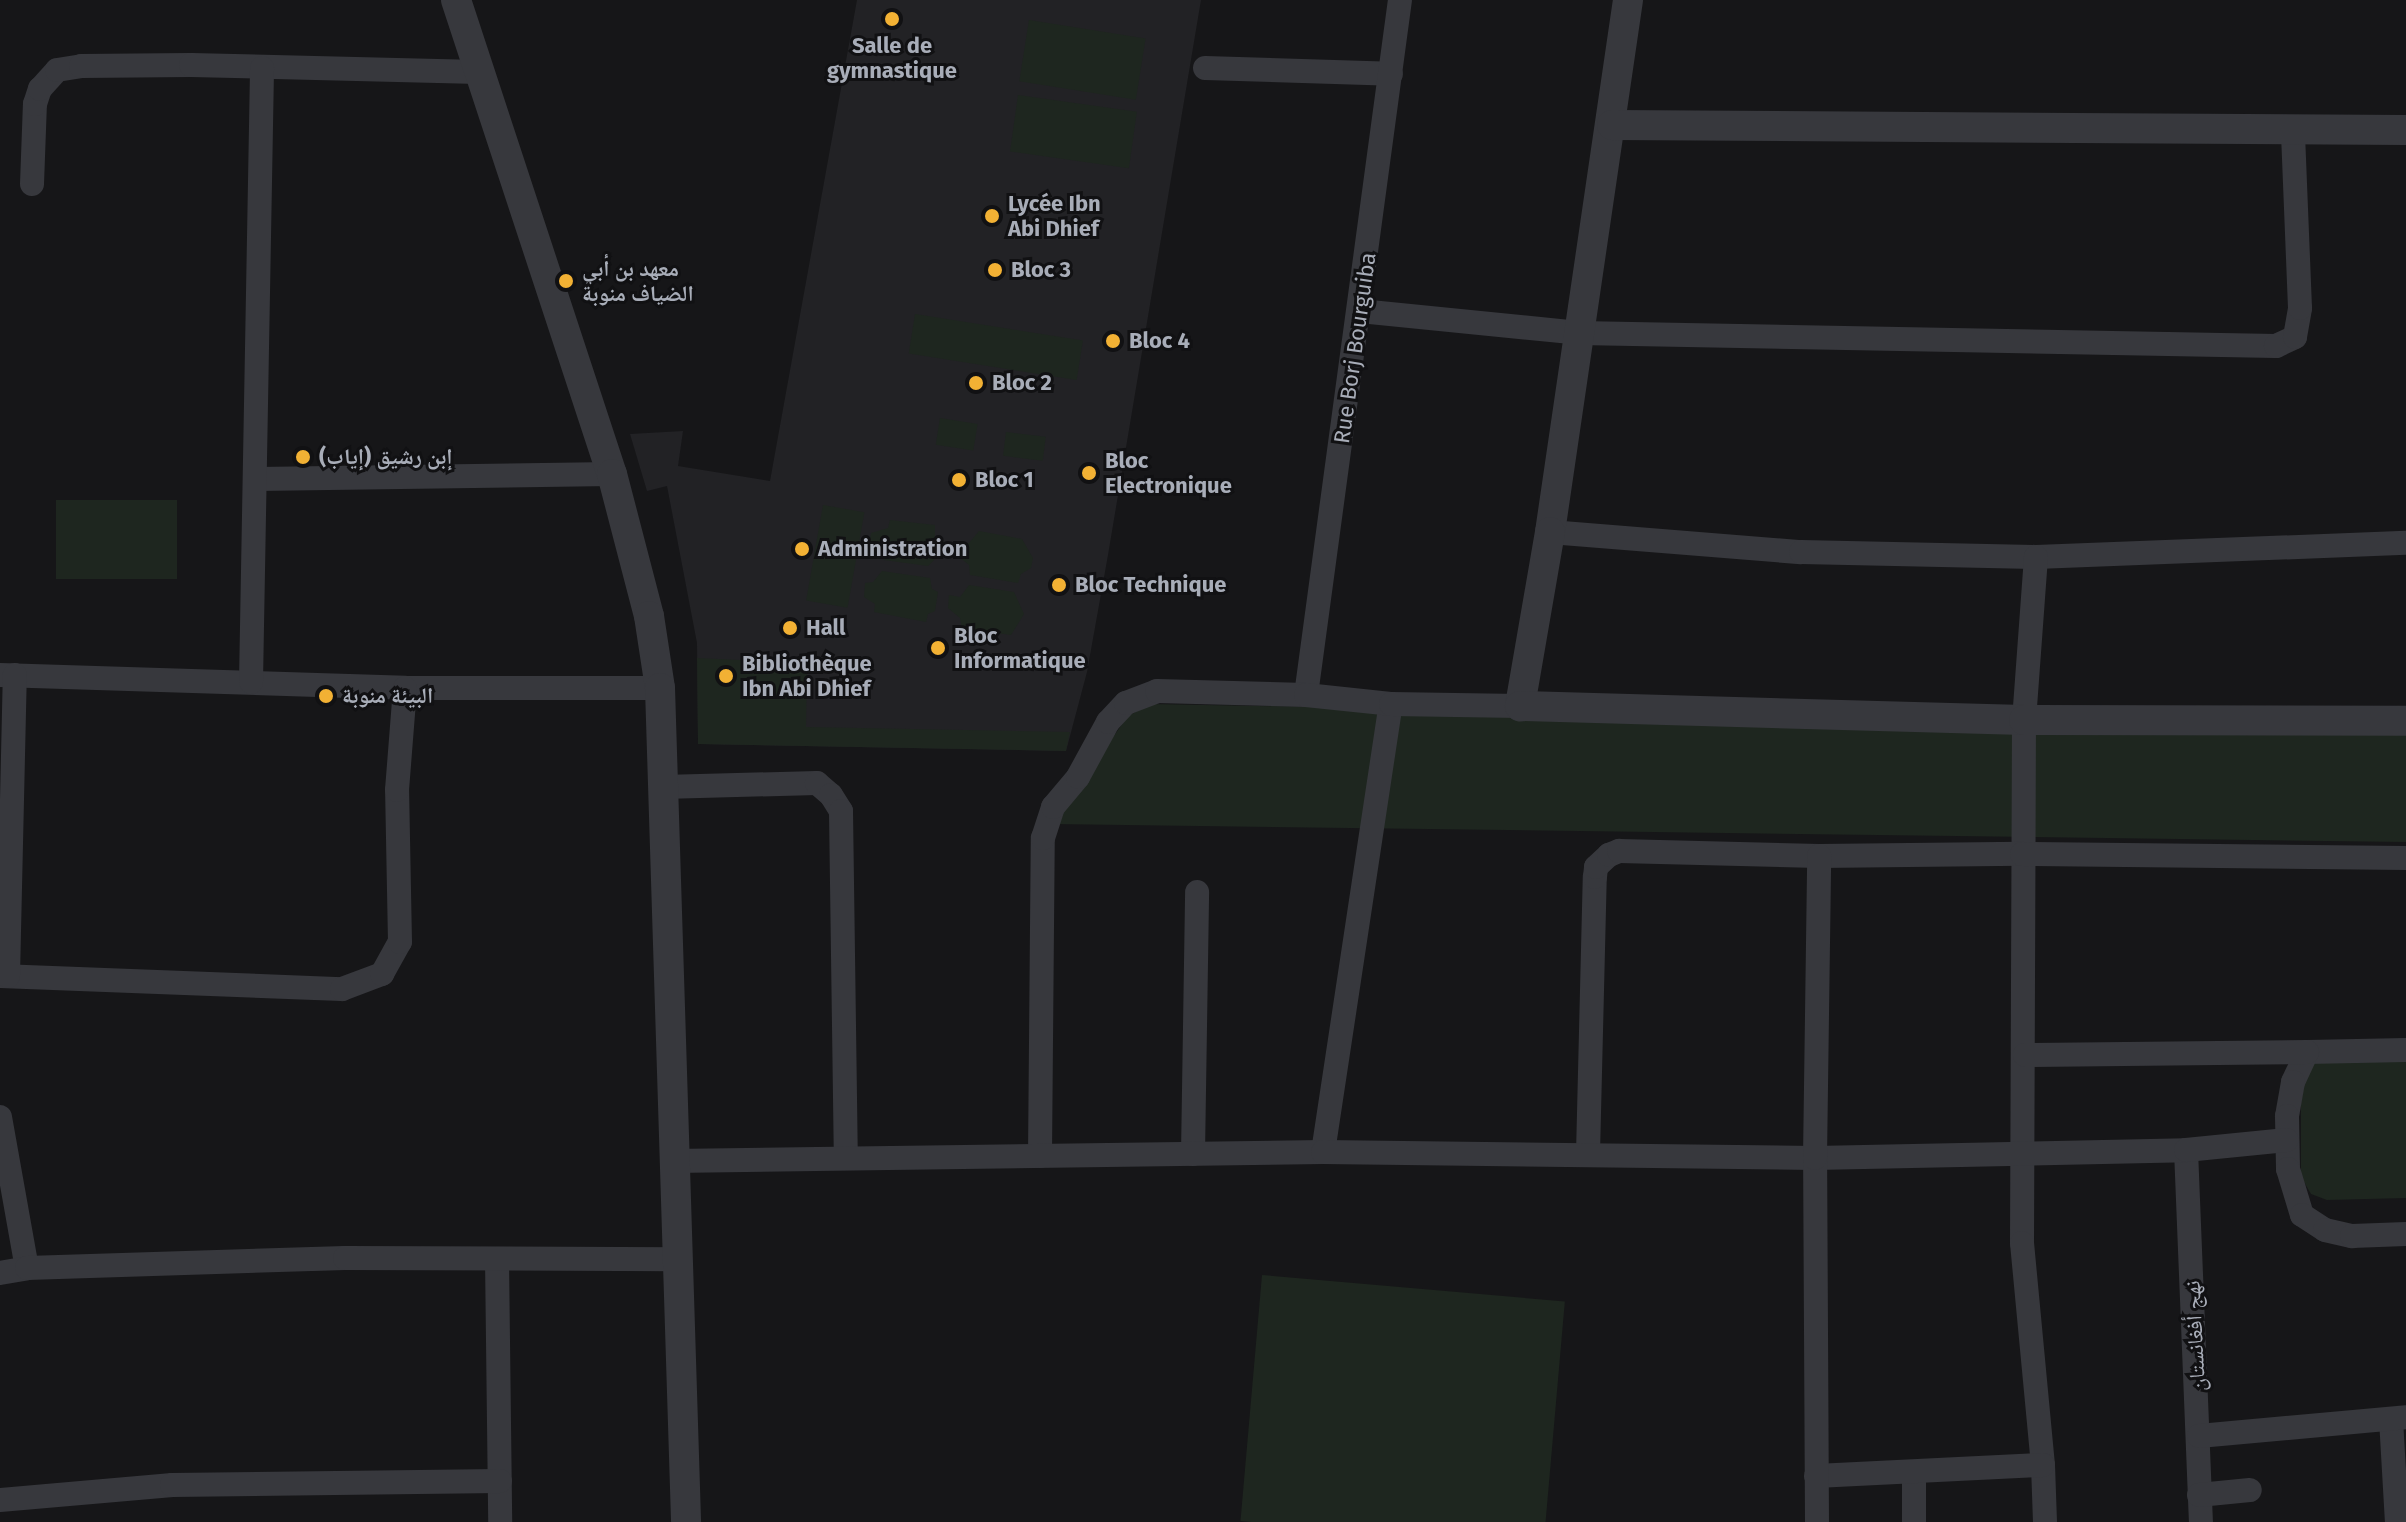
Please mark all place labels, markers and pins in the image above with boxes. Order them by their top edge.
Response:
marker: Salle de gymnastique [883,10,901,28]
place label: Salle de gymnastique [827,32,957,84]
place label: Lycée Ibn Abi Dhief [1008,190,1101,242]
marker: Lycée Ibn Abi Dhief [983,207,1001,225]
place label: معهد بن أبي الضياف منوبة [582,255,694,306]
place label: Bloc 3 [1011,257,1071,283]
marker: Bloc 3 [986,261,1004,279]
marker: معهد بن أبي الضياف منوبة [557,272,575,290]
place label: Bloc 4 [1129,328,1190,354]
marker: Bloc 4 [1104,332,1122,350]
place label: Bloc 2 [992,370,1052,396]
marker: Bloc 2 [967,374,985,392]
place label: إبن رشيق (إياب) [319,444,453,470]
place label: Bloc Electronique [1105,447,1232,498]
marker: إبن رشيق (إياب) [294,448,312,466]
marker: Bloc Electronique [1080,464,1098,482]
place label: Bloc 1 [975,467,1034,493]
marker: Bloc 1 [950,471,968,489]
place label: Administration [818,536,967,562]
marker: Administration [793,540,811,558]
place label: Bloc Technique [1075,572,1226,598]
marker: Bloc Technique [1050,576,1068,594]
place label: Hall [806,615,846,641]
marker: Hall [781,619,799,637]
place label: Bloc Informatique [954,622,1086,674]
marker: Bloc Informatique [929,639,947,657]
place label: Bibliothèque Ibn Abi Dhief [742,650,872,702]
marker: Bibliothèque Ibn Abi Dhief [717,667,735,685]
place label: البيئة منوبة [342,683,433,709]
marker: البيئة منوبة [317,687,335,705]

